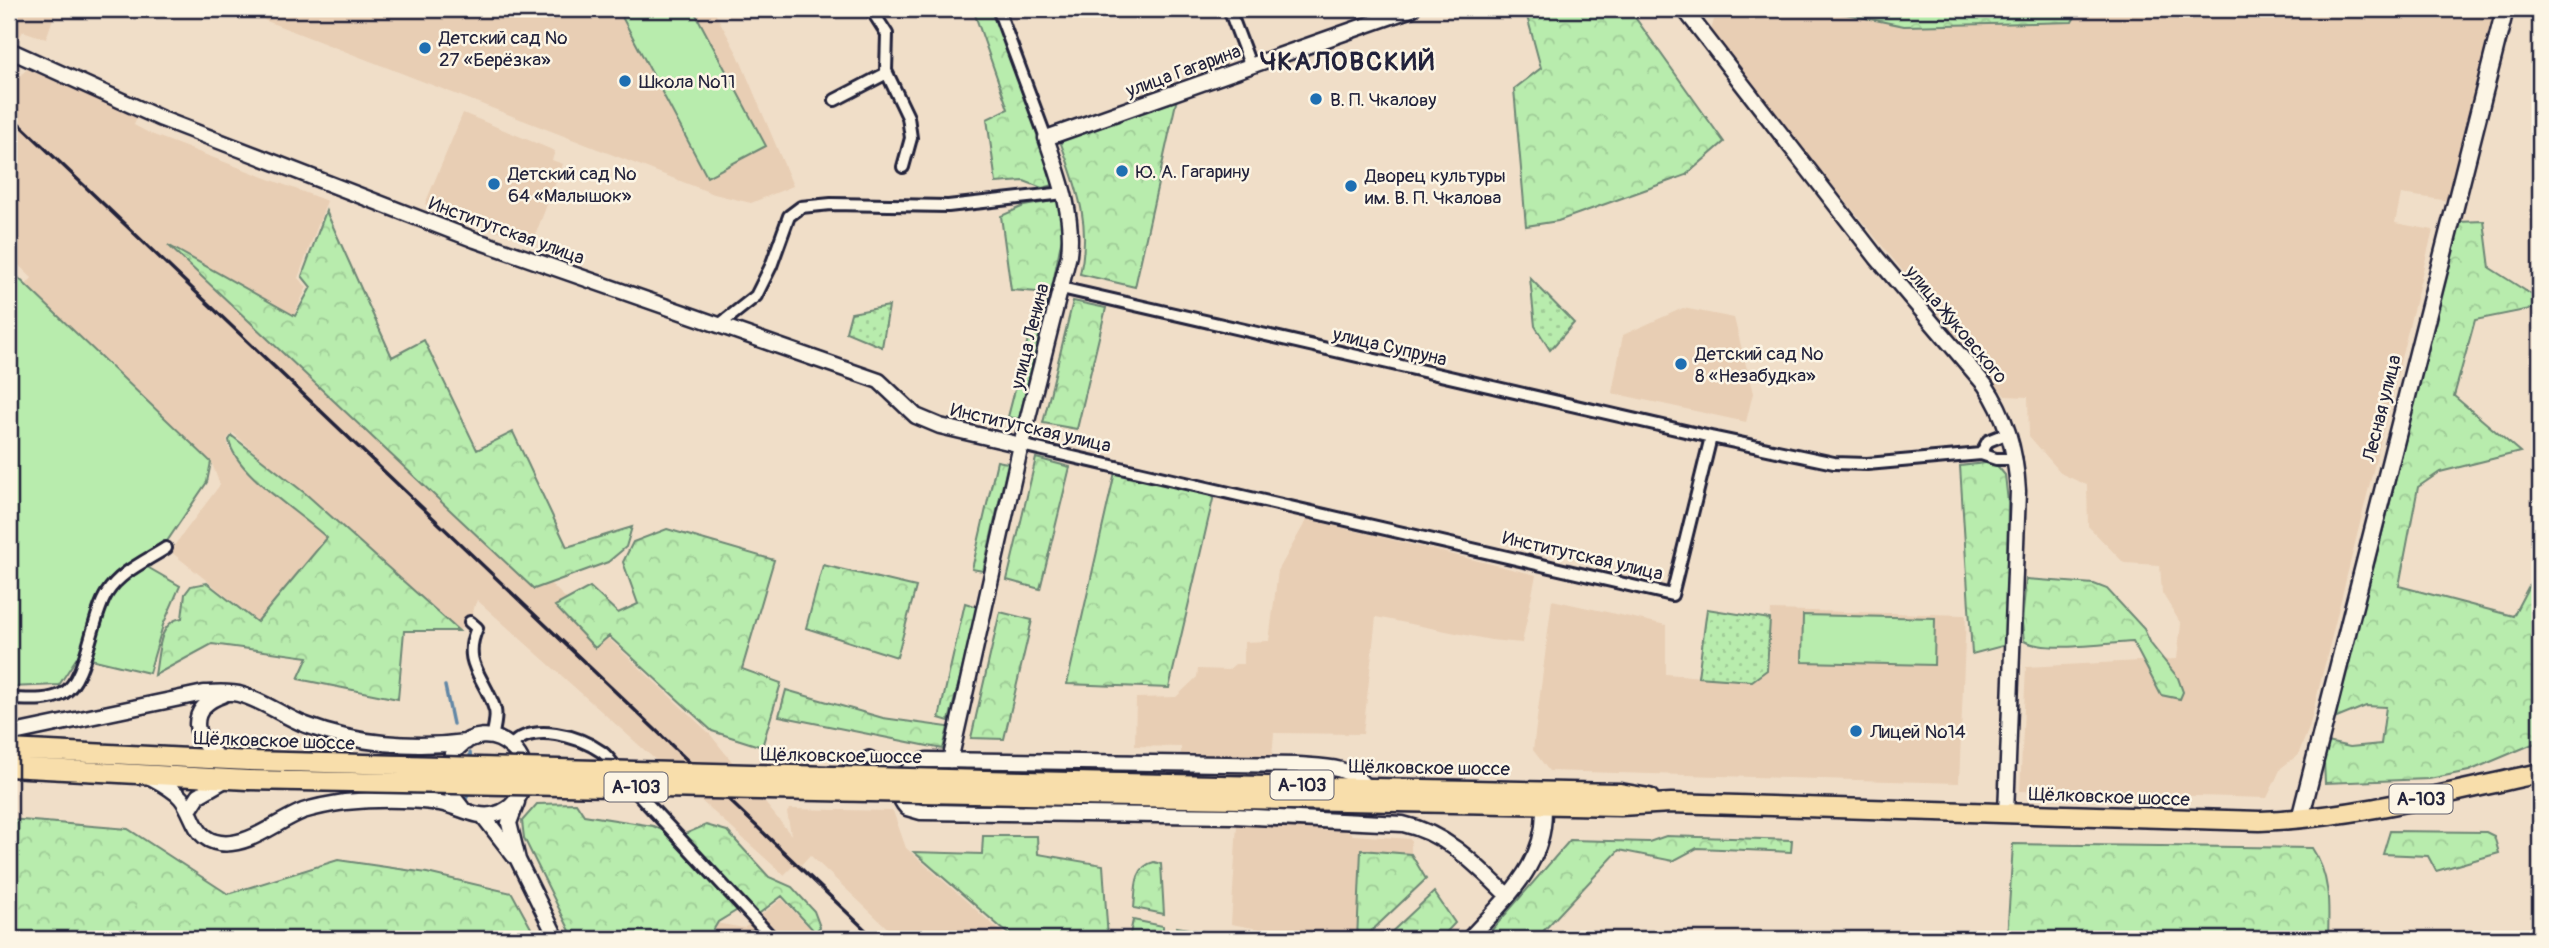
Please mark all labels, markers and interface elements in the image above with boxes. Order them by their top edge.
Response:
place label: Детский сад № 27 «Берёзка» [438,26,568,72]
street label: улица Гагарина [1122,39,1244,103]
marker: Детский сад № 27 «Берёзка» [417,40,433,56]
district label: ЧКАЛОВСКИЙ [1260,46,1436,78]
place label: Школа №11 [639,70,735,94]
marker: Школа №11 [617,73,633,89]
place label: В. П. Чкалову [1330,88,1436,112]
marker: В. П. Чкалову [1308,91,1324,107]
place label: Ю. А. Гагарину [1136,160,1250,184]
place label: Детский сад № 64 «Малышок» [507,162,637,208]
marker: Ю. А. Гагарину [1114,163,1130,179]
place label: Дворец культуры им. В. П. Чкалова [1364,164,1506,210]
marker: Детский сад № 64 «Малышок» [486,176,502,192]
marker: Дворец культуры им. В. П. Чкалова [1343,178,1359,194]
street label: Институтская улица [426,192,588,270]
street label: улица Жуковского [1899,260,2013,389]
street label: улица Ленина [1005,281,1055,393]
street label: улица Супруна [1329,322,1449,372]
place label: Детский сад № 8 «Незабудка» [1694,342,1824,388]
street label: Лесная улица [2357,352,2407,465]
marker: Детский сад № 8 «Незабудка» [1673,356,1689,372]
street label: Институтская улица [948,398,1113,458]
street label: Институтская улица [1500,526,1665,586]
place label: Лицей №14 [1869,720,1966,744]
marker: Лицей №14 [1848,723,1864,739]
street label: Щёлковское шоссе [193,726,356,756]
street label: Щёлковское шоссе [760,743,923,769]
street label: Щёлковское шоссе [1348,755,1511,781]
road number: А-103 [1270,770,1334,800]
road number: А-103 [604,772,668,802]
street label: Щёлковское шоссе [2028,782,2191,812]
road number: А-103 [2390,784,2452,814]

